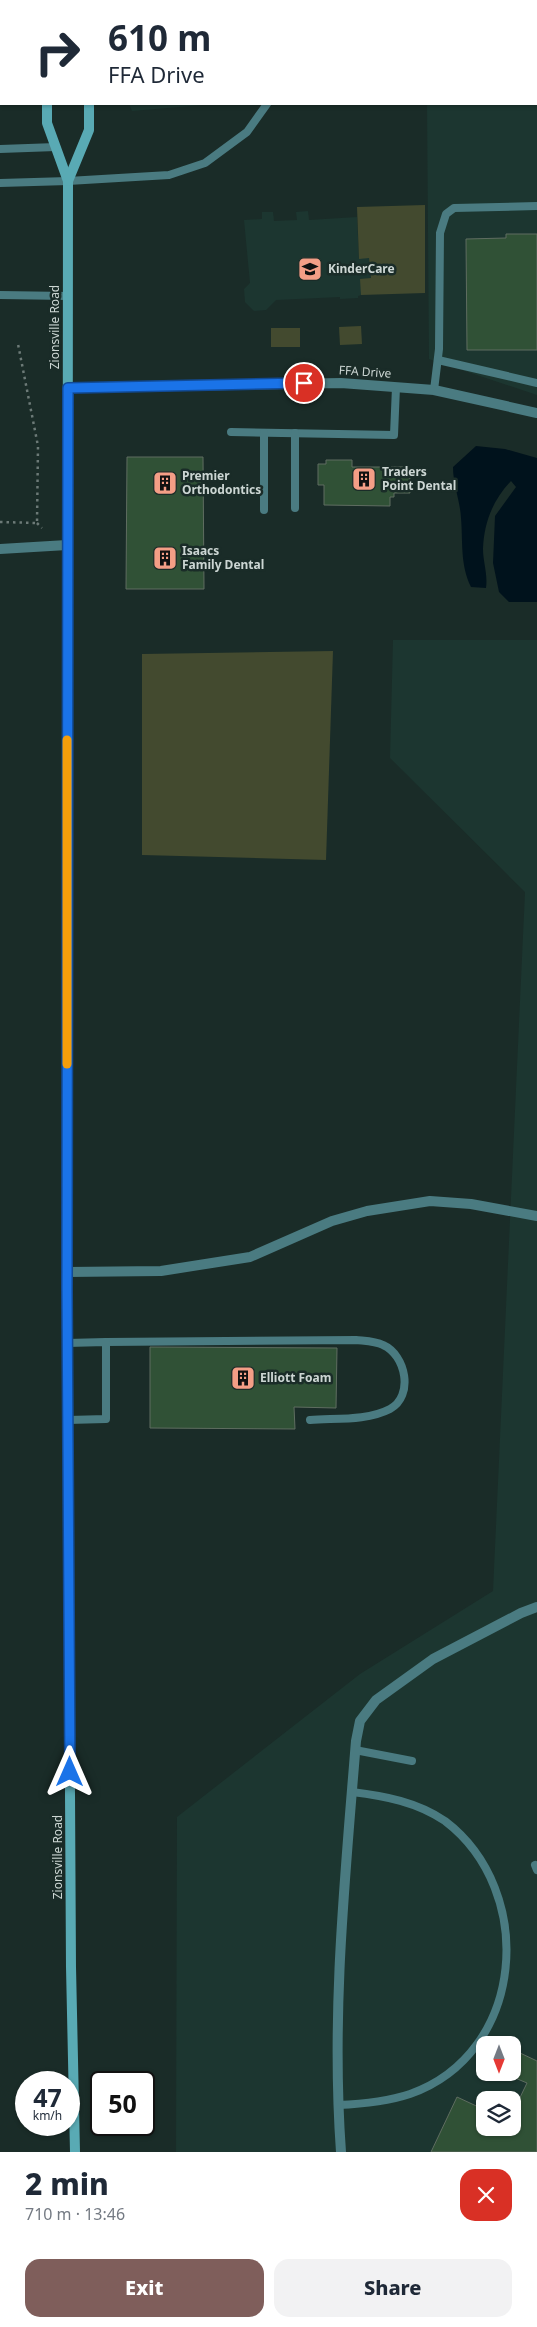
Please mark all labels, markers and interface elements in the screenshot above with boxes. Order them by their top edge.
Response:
text: 610 m [108,14,211,61]
icon: right [25,20,90,85]
text: FFA Drive [108,59,205,89]
school or university icon: KinderCare [297,256,323,282]
place label: KinderCare [328,260,395,277]
street label: Zionsville Road [46,285,63,369]
street label: FFA Drive [338,361,392,382]
pin [283,362,325,404]
icon: arrive [290,369,318,397]
place label: Traders Point Dental [382,463,456,494]
building icon: Traders Point Dental [351,466,377,492]
place label: Premier Orthodontics [182,467,261,498]
building icon: Premier Orthodontics [152,470,178,496]
place label: Isaacs Family Dental [182,542,264,573]
building icon: Isaacs Family Dental [152,545,178,571]
building icon: Elliott Foam [230,1365,256,1391]
place label: Elliott Foam [260,1369,331,1386]
position arrow [43,1745,95,1797]
street label: Zionsville Road [49,1815,66,1899]
north arrow [476,2036,521,2081]
map controls [476,2036,521,2136]
speed limit sign: 50 [90,2071,155,2136]
text: 47 [33,2080,62,2114]
button: layers [476,2091,521,2136]
text: km/h [33,2107,62,2124]
text: 2 min [25,2163,109,2204]
button: close [460,2169,512,2221]
text: 710 m · 13:46 [25,2203,125,2225]
button: Exit [25,2259,264,2317]
button: Share [274,2259,512,2317]

